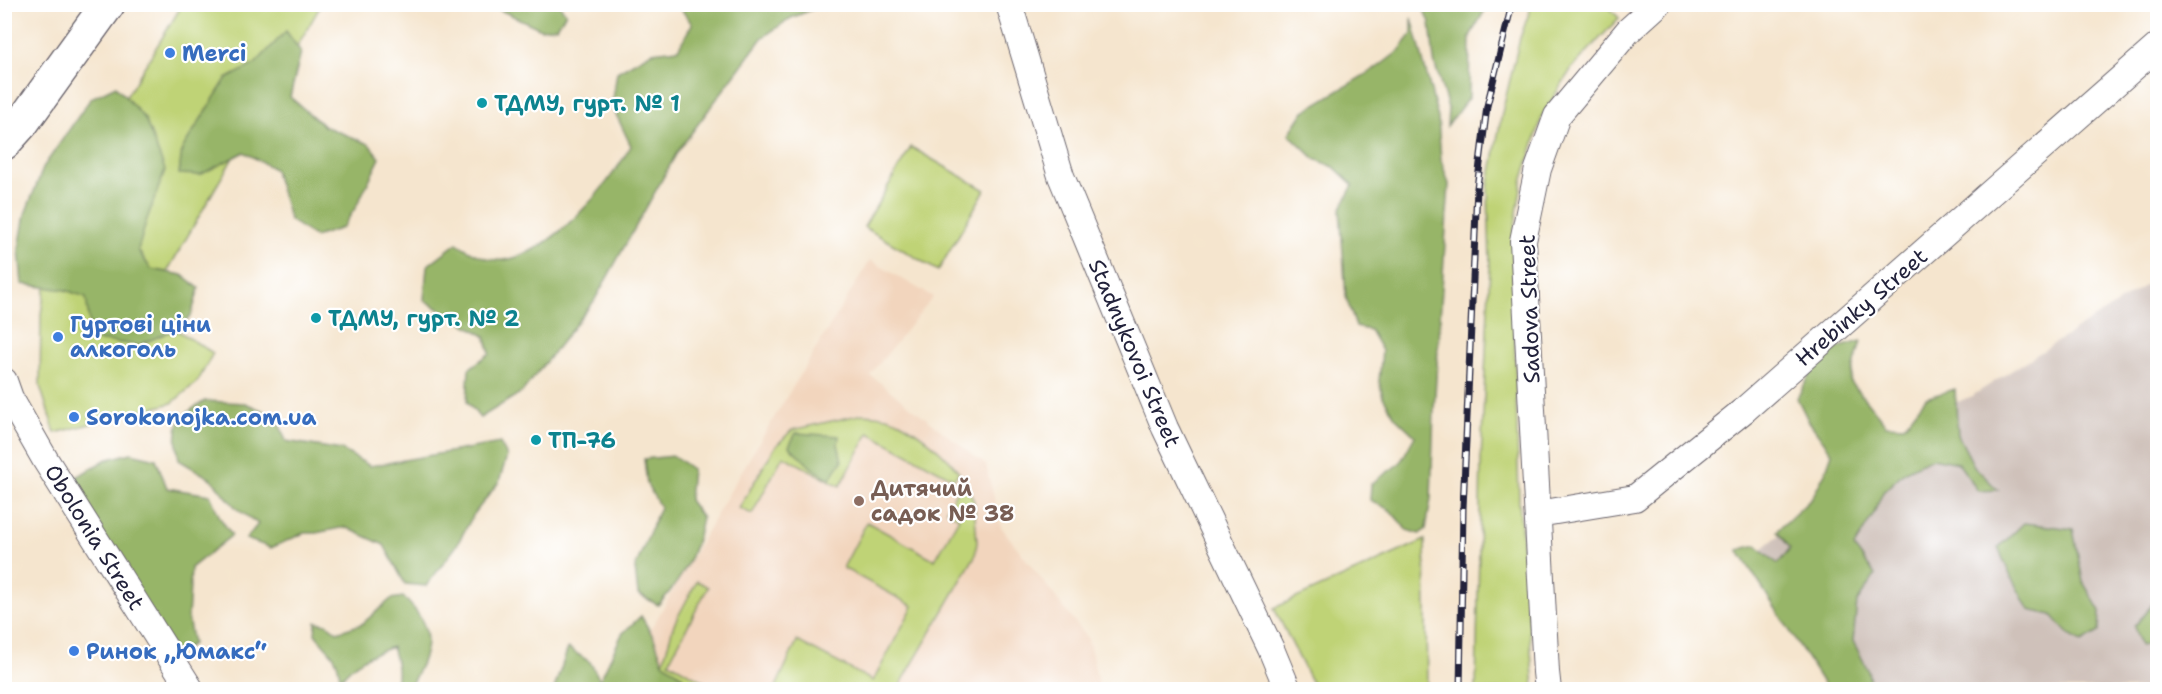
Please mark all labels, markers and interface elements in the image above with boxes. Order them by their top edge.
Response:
place label: Merci [182,39,247,68]
marker: Merci [163,46,177,60]
place label: ТДМУ, гурт. № 1 [494,89,680,118]
marker: ТДМУ, гурт. № 1 [475,96,489,110]
street label: Sadova Street [1512,234,1547,384]
street label: Hrebinky Street [1789,242,1934,373]
street label: Stadnykovoi Street [1082,255,1187,452]
place label: ТДМУ, гурт. № 2 [328,304,519,333]
place label: Гуртові ціни алкоголь [70,310,211,364]
marker: ТДМУ, гурт. № 2 [309,311,323,325]
marker: Гуртові ціни алкоголь [51,330,65,344]
place label: Sorokonojka.com.ua [86,403,316,432]
marker: Sorokonojka.com.ua [67,410,81,424]
place label: ТП-76 [548,426,616,455]
marker: ТП-76 [529,433,543,447]
street label: Obolonia Street [38,459,151,616]
place label: Дитячий садок № 38 [871,474,1014,528]
marker: Дитячий садок № 38 [852,494,866,508]
place label: Ринок „Юмакс“ [86,637,267,666]
marker: Ринок „Юмакс“ [67,644,81,658]

